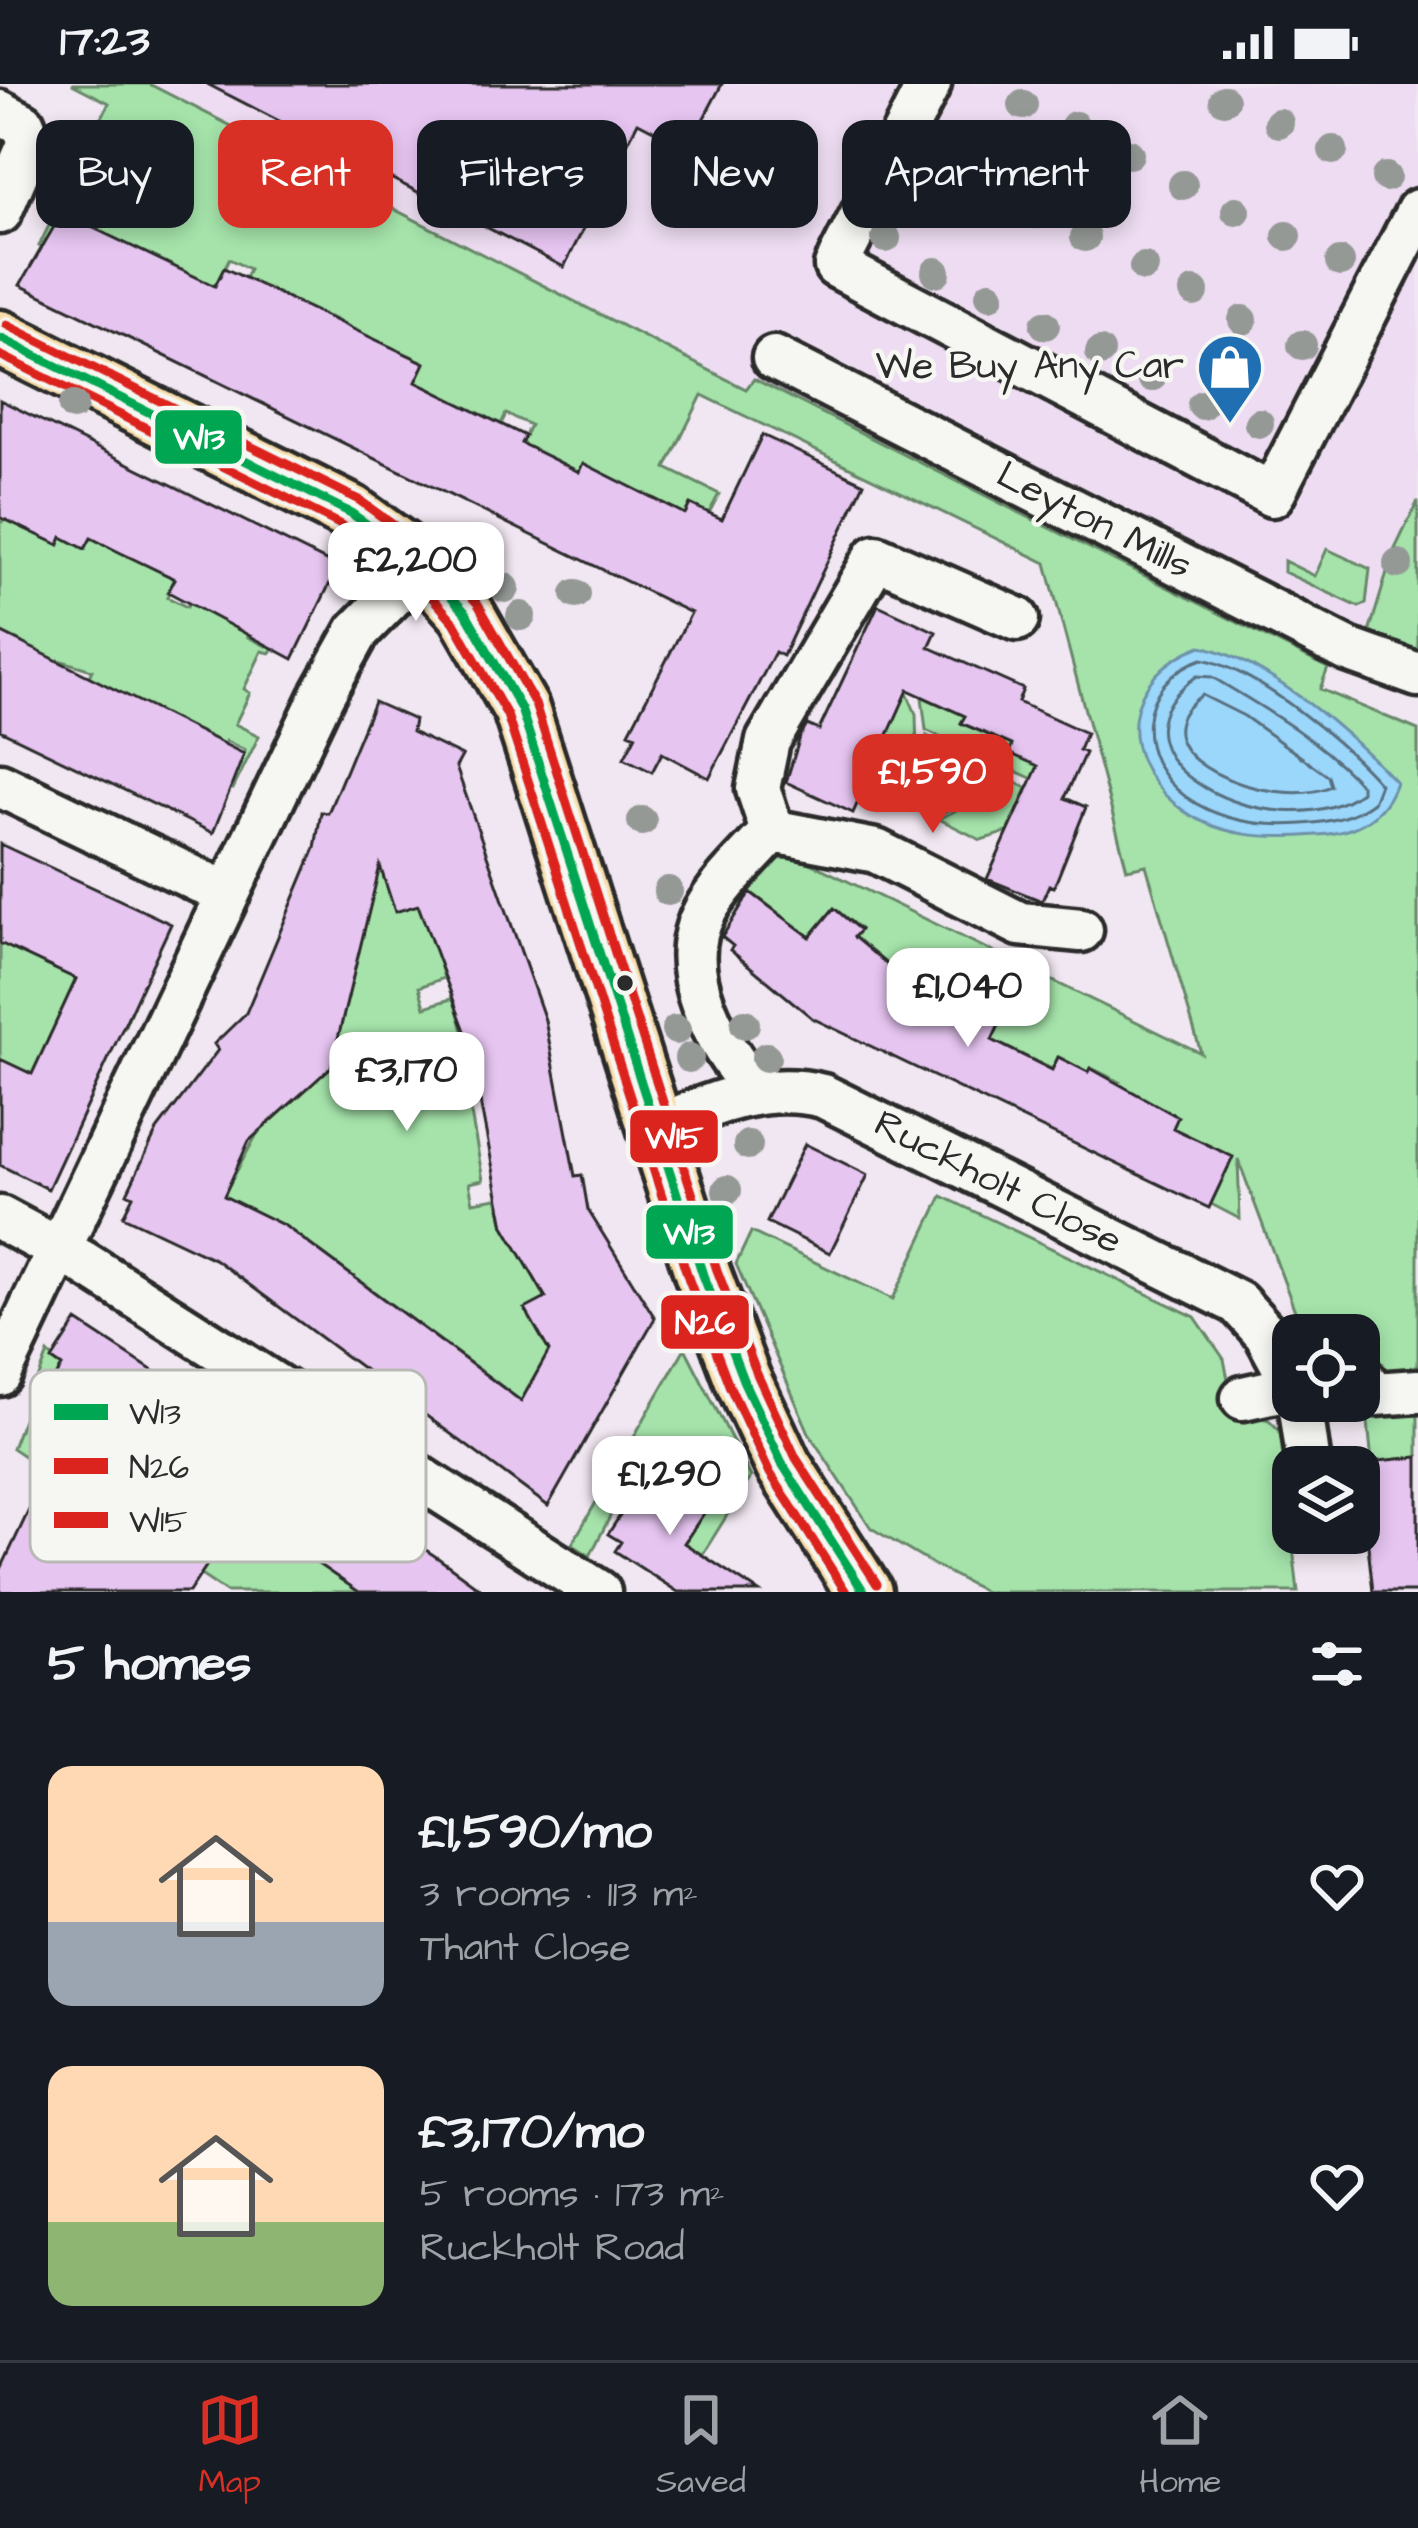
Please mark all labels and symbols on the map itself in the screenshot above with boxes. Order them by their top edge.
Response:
shop icon: We Buy Any Car [1195,332,1265,426]
place label: We Buy Any Car [876,340,1184,395]
line badge: W13 [153,408,244,466]
text: W13 [172,416,225,462]
street label: Leyton Mills [987,449,1201,594]
pin: £2,200 [318,522,514,624]
pin: £1,590 [835,734,1031,836]
pin: £1,040 [870,948,1066,1050]
unlabelled marker [614,972,636,994]
pin: £3,170 [309,1032,505,1134]
street label: Ruckholt Close [865,1097,1131,1269]
line badge: W15 [628,1108,720,1165]
text: W15 [644,1115,704,1161]
line badge: W13 [644,1203,735,1261]
text: W13 [662,1211,715,1257]
line badge: N26 [659,1293,751,1351]
text: N26 [675,1301,735,1347]
legend [30,1370,426,1562]
text: W13 [129,1391,181,1437]
pin: £1,290 [572,1436,768,1538]
text: N26 [129,1445,189,1491]
text: W15 [129,1499,188,1545]

